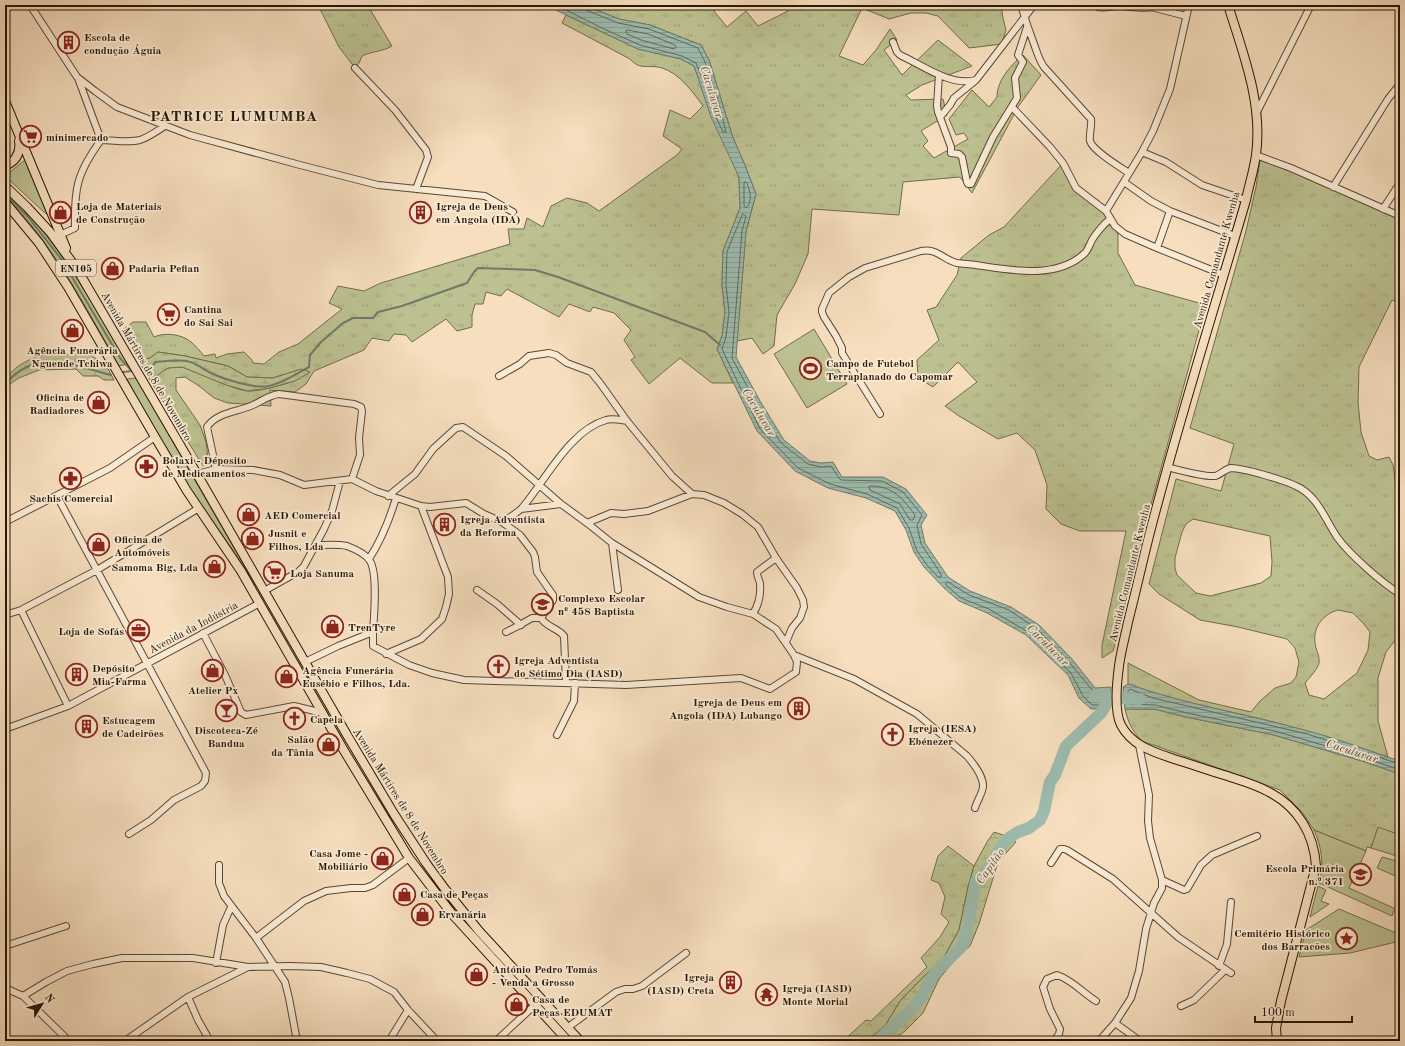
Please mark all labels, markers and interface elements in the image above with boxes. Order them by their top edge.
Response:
building icon: Escola de condução Águia [55,30,81,56]
place label: Escola de condução Águia [84,33,162,57]
water label: Caculuvar [697,65,725,121]
district label: PATRICE LUMUMBA [150,110,318,125]
supermarket icon: minimercado [17,124,43,150]
place label: minimercado [46,133,109,144]
street label: Avenida Comandante Kwenha [1193,190,1242,330]
shop icon: Loja de Materiais de Construção [48,199,74,225]
building icon: Igreja de Deus em Angola (IDA) [408,199,434,225]
place label: Loja de Materiais de Construção [76,202,162,226]
place label: Igreja de Deus em Angola (IDA) [436,202,520,226]
shop icon: Padaria Pefian [99,255,125,281]
road number: EN105 [56,260,96,276]
place label: Padaria Pefian [128,264,199,275]
street label: Avenida Mártires de 8 de Novembro [98,290,193,443]
supermarket icon: Cantina do Sai Sai [155,302,181,328]
place label: Cantina do Sai Sai [184,305,233,329]
shop icon: Agência Funerária Nguende Tchiwa [59,317,85,343]
place label: Agência Funerária Nguende Tchiwa [26,346,118,370]
sports icon: Campo de Futebol Terraplanado do Capomar [798,356,824,382]
place label: Campo de Futebol Terraplanado do Capomar [826,359,953,383]
water label: Caculuvar [739,386,778,439]
shop icon: Oficina de Radiadores [86,390,112,416]
place label: Oficina de Radiadores [29,393,84,417]
pharmacy icon: Bolaxi - Déposito de Medicamentos [133,453,159,479]
place label: Bolaxi - Déposito de Medicamentos [162,456,247,480]
pharmacy icon: Sachis Comercial [58,465,84,491]
place label: Sachis Comercial [29,494,113,505]
shop icon: AED Comercial [235,502,261,528]
street label: Avenida Comandante Kwenha [1108,503,1153,644]
place label: AED Comercial [264,511,341,522]
building icon: Igreja Adventista da Reforma [431,512,457,538]
place label: Igreja Adventista da Reforma [460,515,545,539]
shop icon: Jusnit e Filhos, Lda [239,526,265,552]
place label: Jusnit e Filhos, Lda [268,529,324,553]
shop icon: Oficina de Automóveis [85,532,111,558]
place label: Oficina de Automóveis [114,535,170,559]
shop icon: Samoma Big, Lda [201,554,227,580]
supermarket icon: Loja Sanuma [262,560,288,586]
place label: Samoma Big, Lda [112,563,198,574]
place label: Loja Sanuma [290,569,354,580]
school or university icon: Complexo Escolar nº 458 Baptista [530,591,556,617]
place label: Complexo Escolar nº 458 Baptista [558,594,645,618]
street label: Avenida da Indústria [147,600,240,656]
shop icon: TrenTyre [320,614,346,640]
office icon: Loja de Sofás [126,618,152,644]
water label: Caculuvar [1024,622,1071,670]
place label: TrenTyre [348,623,396,634]
place label: Loja de Sofás [58,627,124,638]
church icon: Igreja Adventista do Sétimo Dia (IASD) [485,653,511,679]
place label: Igreja Adventista do Sétimo Dia (IASD) [514,656,623,680]
shop icon: Atelier Px [200,657,226,683]
building icon: Depósito Mia-Farma [64,661,90,687]
shop icon: Agência Funerária Eusébio e Filhos, Lda. [274,663,300,689]
place label: Depósito Mia-Farma [92,664,147,688]
place label: Agência Funerária Eusébio e Filhos, Lda. [302,666,410,690]
place label: Atelier Px [188,686,239,697]
building icon: Igreja de Deus em Angola (IDA) Lubango [785,695,811,721]
bar icon: Discoteca-Zé Bandua [213,697,239,723]
place label: Igreja de Deus em Angola (IDA) Lubango [669,698,782,722]
church icon: Capela [281,706,307,732]
building icon: Estucagem de Cadeirões [73,713,99,739]
place label: Capela [310,715,343,726]
place label: Estucagem de Cadeirões [102,716,164,740]
church icon: Igreja (IESA) Ebénezer [880,721,906,747]
place label: Igreja (IESA) Ebénezer [908,724,976,748]
place label: Discoteca-Zé Bandua [194,726,258,750]
street label: Avenida Mártires de 8 de Novembro [350,727,449,877]
shop icon: Salão da Tânia [316,732,342,758]
place label: Salão da Tânia [271,735,314,759]
water label: Caculuvar [1324,738,1380,766]
shop icon: Casa Jome - Mobiliário [370,846,396,872]
water label: Capitão [974,846,1008,887]
place label: Casa Jome - Mobiliário [309,849,368,873]
school or university icon: Escola Primária n.º 371 [1347,861,1373,887]
place label: Escola Primária n.º 371 [1265,864,1344,888]
shop icon: Casa de Peças [392,881,418,907]
place label: Casa de Peças [420,890,489,901]
shop icon: Ervanária [410,901,436,927]
place label: Ervanária [438,910,487,921]
place icon: Cemitério Histórico dos Barracões [1333,926,1359,952]
place label: Cemitério Histórico dos Barracões [1234,929,1330,953]
shop icon: António Pedro Tomás - Venda a Grosso [464,962,490,988]
place label: António Pedro Tomás - Venda a Grosso [492,965,598,989]
building icon: Igreja (IASD) Creta [717,970,743,996]
place label: Igreja (IASD) Creta [647,973,714,997]
temple icon: Igreja (IASD) Monte Morial [753,981,779,1007]
north arrow [22,984,62,1024]
place label: Igreja (IASD) Monte Morial [782,984,852,1008]
text: N [42,992,56,1006]
shop icon: Casa de Peças EDUMAT [503,992,529,1018]
place label: Casa de Peças EDUMAT [532,995,613,1019]
scale bar [1255,998,1352,1024]
text: 100 m [1261,1007,1295,1019]

